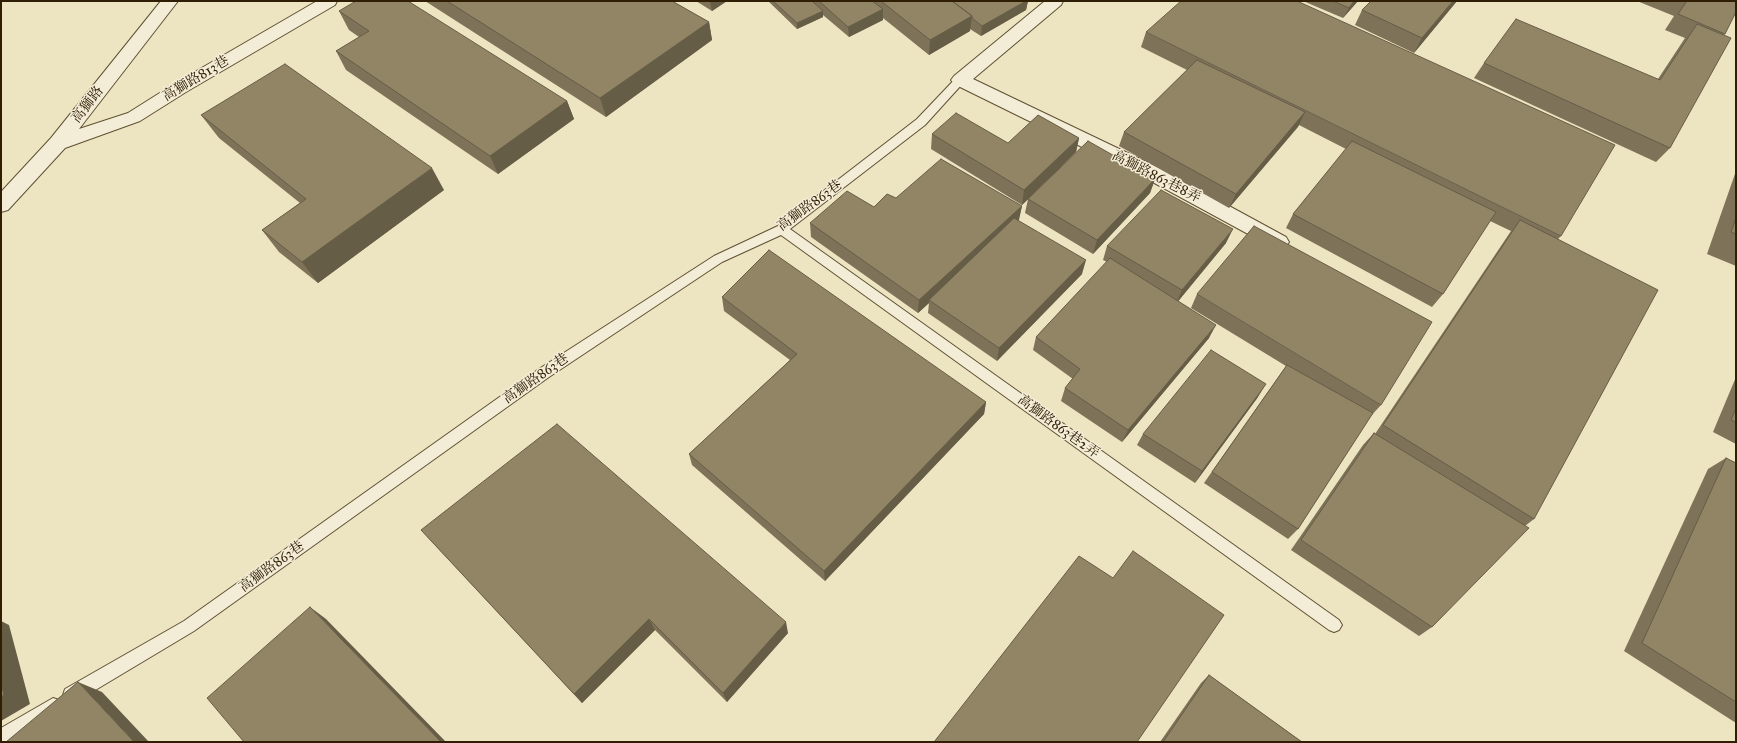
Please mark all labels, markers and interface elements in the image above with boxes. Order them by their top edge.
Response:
street label: 高獅路813巷 [160,53,232,105]
street label: 高獅路 [68,83,108,127]
street label: 高獅路863巷8弄 [1109,147,1203,207]
street label: 高獅路863巷 [774,177,846,235]
street label: 高獅路863巷 [500,350,572,408]
street label: 高獅路863巷2弄 [1014,392,1102,462]
street label: 高獅路863巷 [236,538,308,596]

